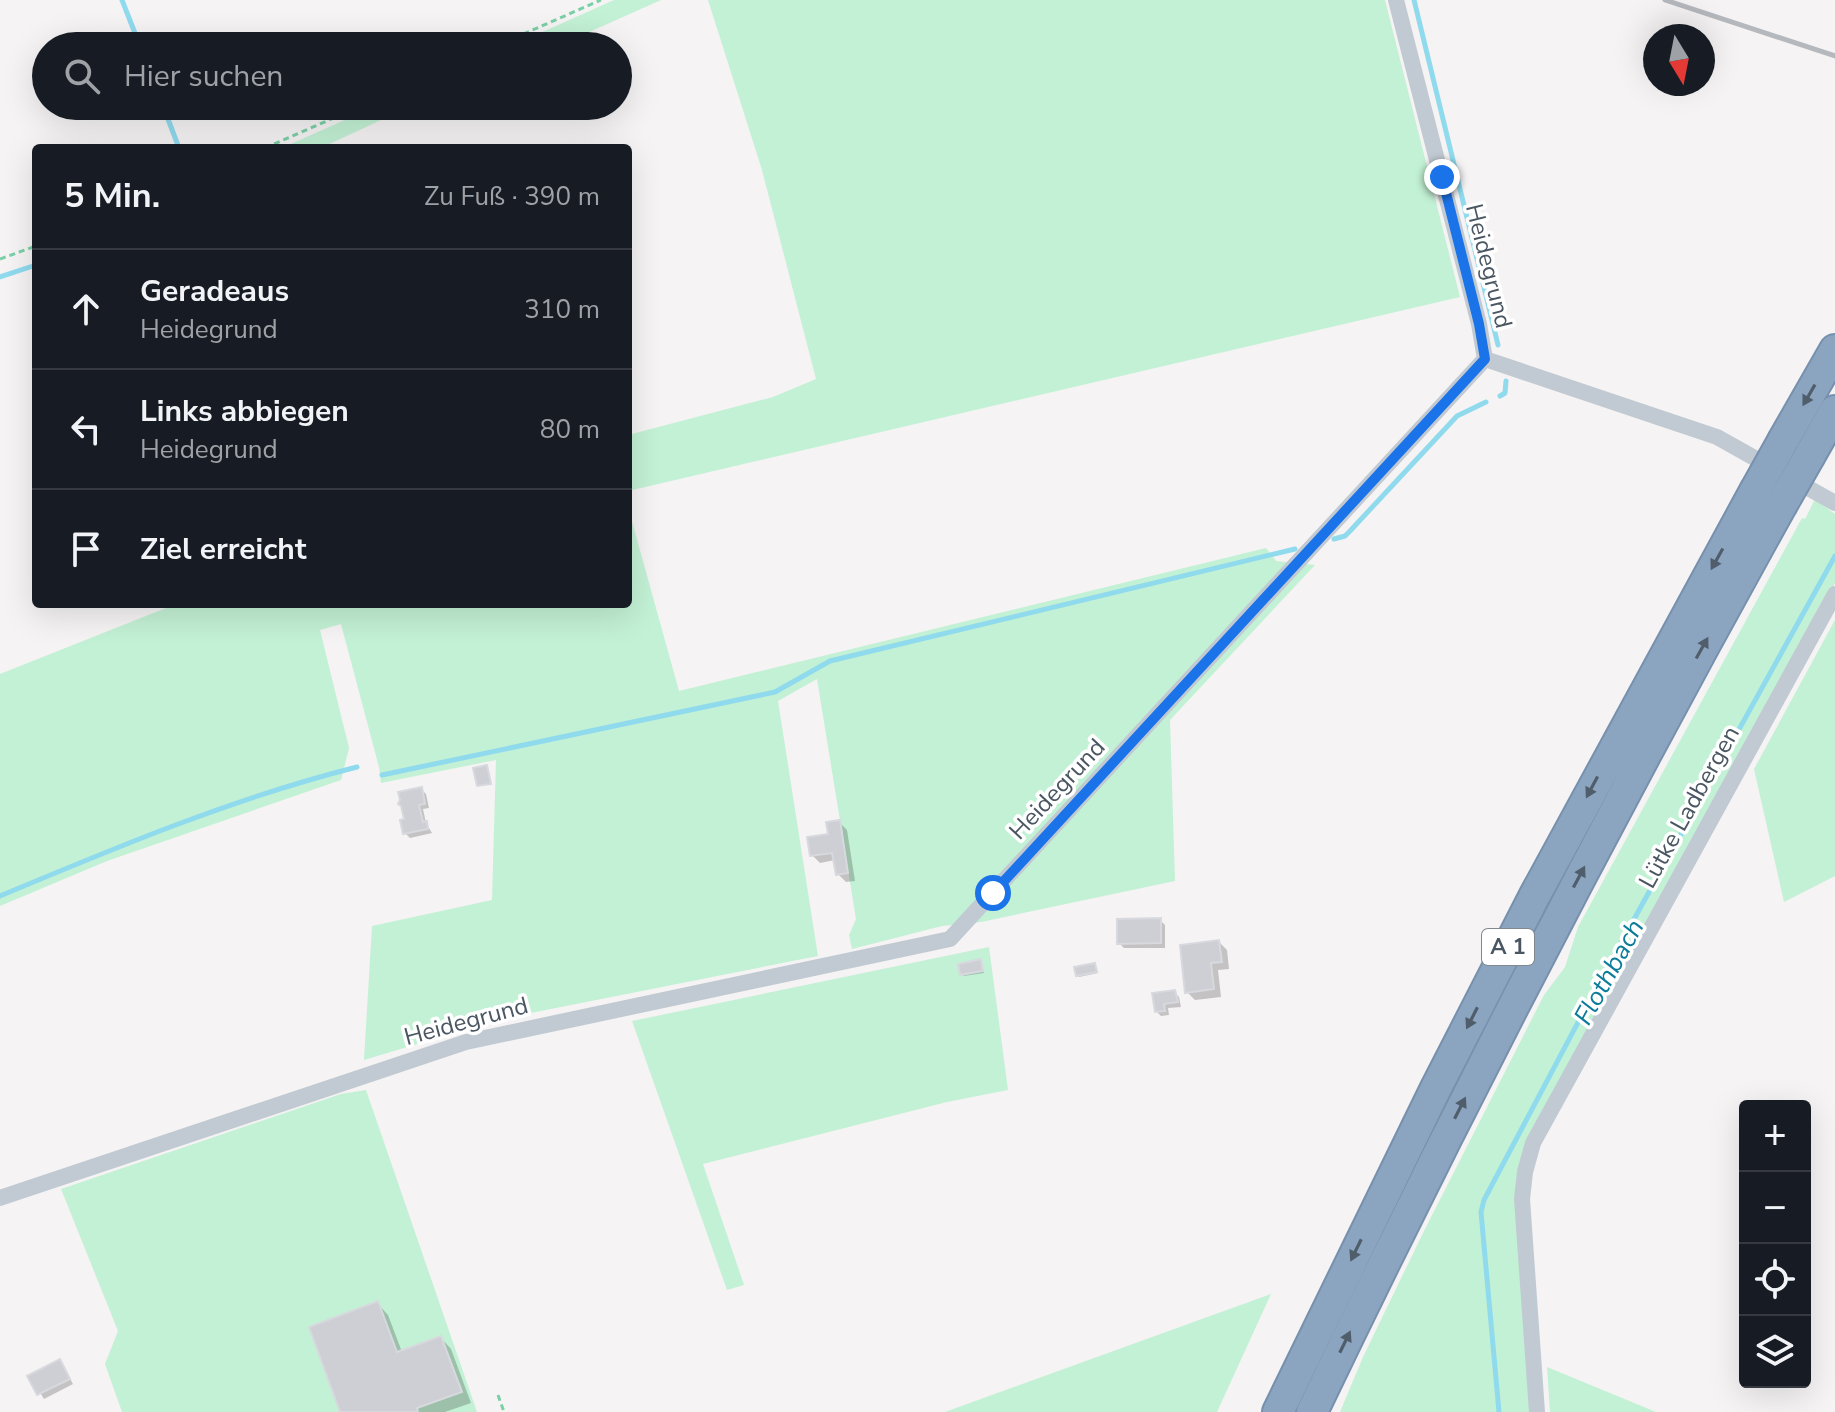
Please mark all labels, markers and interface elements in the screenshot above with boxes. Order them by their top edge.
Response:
north arrow [1643,24,1715,96]
search box [32,32,632,120]
icon: search [60,54,104,98]
text: Hier suchen [124,56,283,97]
route end [1424,159,1460,195]
text: 5 Min. [64,173,160,219]
text: Zu Fuß · 390 m [424,179,600,214]
street label: Heidegrund [1458,200,1520,332]
text: Geradeaus [140,271,289,312]
icon: ahead [64,287,108,331]
text: 310 m [524,292,600,327]
text: Heidegrund [140,312,278,347]
one-way arrow [1803,384,1817,406]
text: Links abbiegen [140,391,349,432]
icon: left [64,407,108,451]
text: 80 m [540,412,600,447]
text: Heidegrund [140,432,278,467]
icon: arrive [64,527,108,571]
text: Ziel erreicht [140,529,306,570]
one-way arrow [1710,548,1724,570]
one-way arrow [1696,637,1709,660]
street label: Lütke Ladbergen [1631,720,1747,894]
street label: Heidegrund [1002,732,1112,846]
one-way arrow [1585,776,1599,799]
one-way arrow [1572,866,1586,889]
route start [975,875,1011,911]
water label: Flothbach [1566,913,1652,1031]
road number: A 1 [1482,929,1534,965]
street label: Heidegrund [400,989,532,1053]
one-way arrow [1465,1006,1478,1029]
one-way arrow [1453,1097,1467,1120]
map controls [1739,1100,1811,1388]
button: + [1739,1100,1811,1172]
button: − [1739,1172,1811,1244]
one-way arrow [1349,1239,1363,1262]
button: locate [1739,1244,1811,1316]
button: layers [1739,1316,1811,1388]
one-way arrow [1338,1330,1352,1353]

